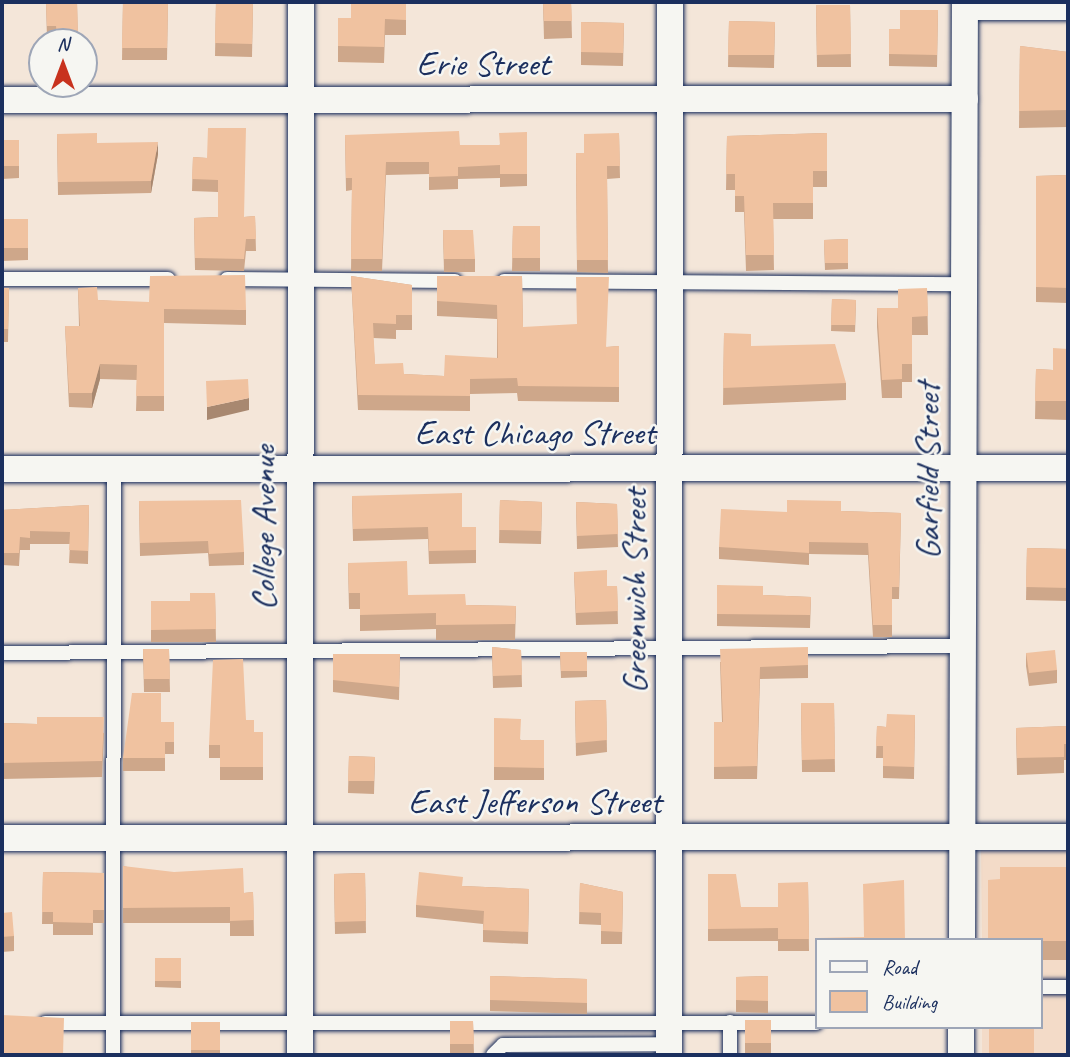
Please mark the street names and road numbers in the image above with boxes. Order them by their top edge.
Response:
street label: Erie Street [416,43,550,85]
street label: Garfield Street [907,383,949,559]
street label: East Chicago Street [415,412,655,454]
street label: College Avenue [243,446,285,610]
street label: Greenwich Street [614,488,656,694]
street label: East Jefferson Street [408,781,662,823]

